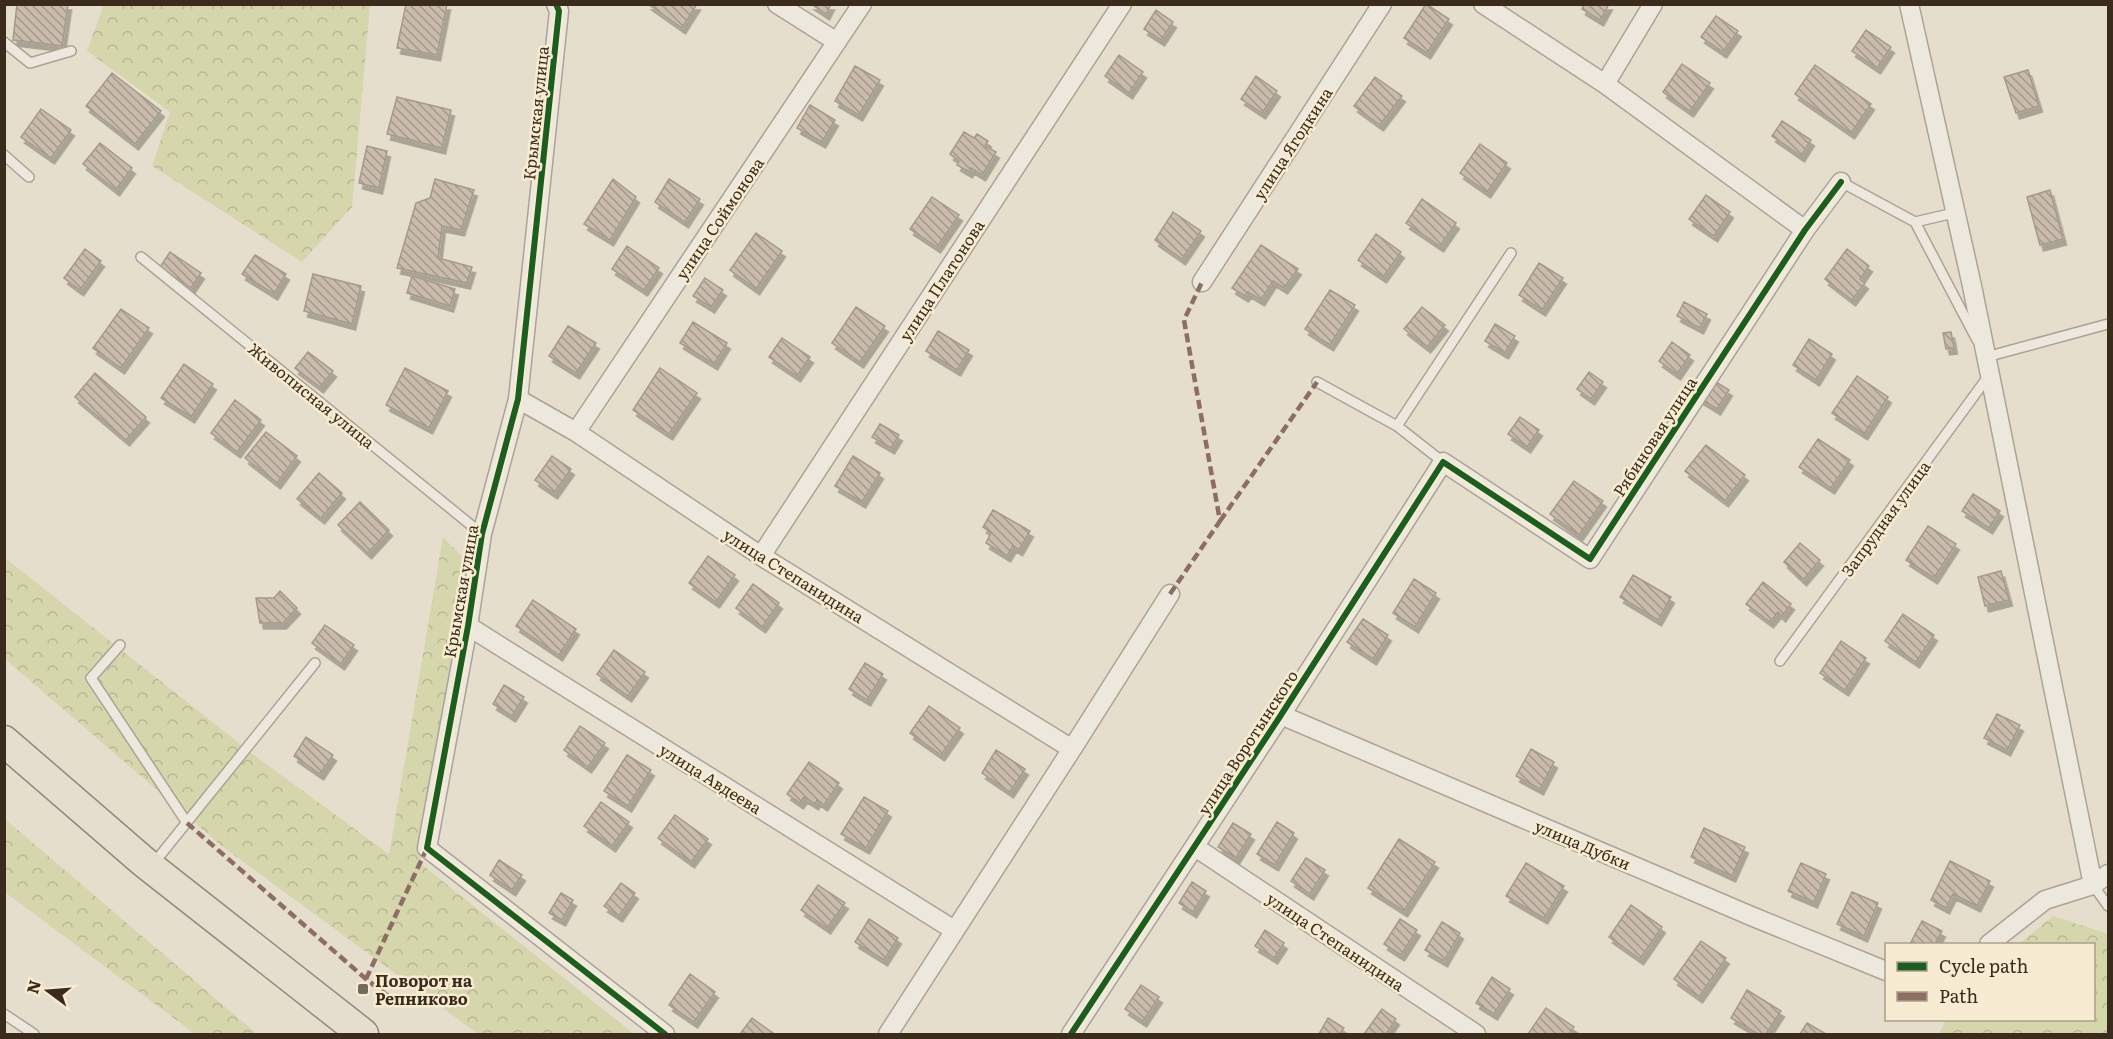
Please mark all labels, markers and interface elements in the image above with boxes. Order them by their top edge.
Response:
street label: Крымская улица [516,44,554,181]
street label: улица Ягодкина [1246,82,1338,204]
street label: улица Соймонова [669,152,769,284]
street label: улица Платонова [893,214,990,346]
street label: Живописная улица [243,336,381,454]
street label: Рябиновая улица [1606,371,1702,501]
street label: Запрудная улица [1835,455,1936,581]
street label: Крымская улица [436,522,484,660]
street label: улица Степанидина [719,522,869,628]
street label: улица Воротынского [1191,665,1303,819]
street label: улица Авдеева [655,737,767,819]
street label: улица Дубки [1531,813,1635,875]
street label: улица Степанидина [1262,886,1410,996]
legend [1885,943,2095,1021]
text: Cycle path [1939,952,2028,979]
north arrow [18,961,78,1021]
place label: Поворот на Репниково [375,968,473,1010]
text: N [19,977,46,996]
marker: Поворот на Репниково [356,982,370,996]
text: Path [1939,982,1978,1009]

